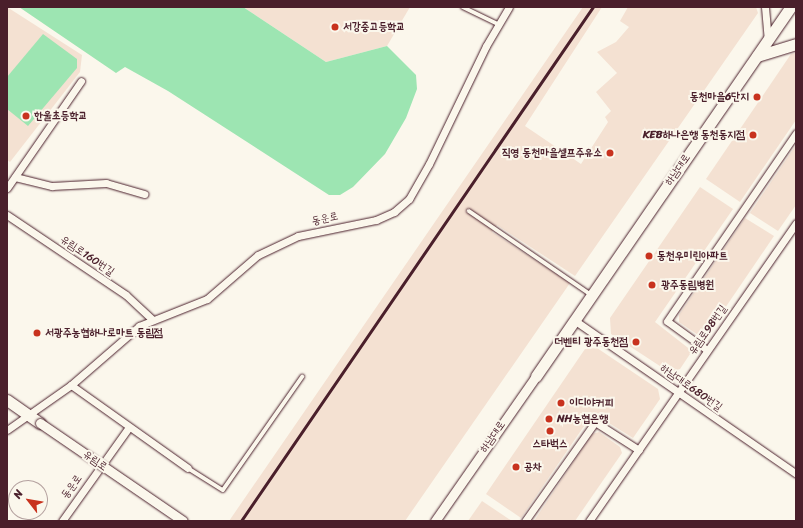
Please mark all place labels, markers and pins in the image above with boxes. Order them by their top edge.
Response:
place label: 서강중고등학교 [343,20,405,34]
marker: 서강중고등학교 [330,22,340,32]
place label: 동천마을6단지 [690,90,749,104]
marker: 동천마을6단지 [752,92,762,102]
place label: 한울초등학교 [34,109,87,123]
marker: 한울초등학교 [21,111,31,121]
place label: KEB하나은행 동천동지점 [643,128,745,142]
marker: KEB하나은행 동천동지점 [748,130,758,140]
place label: 직영 동천마을셀프주유소 [502,146,602,160]
marker: 직영 동천마을셀프주유소 [605,148,615,158]
place label: 동천우미린아파트 [657,249,728,263]
marker: 동천우미린아파트 [644,251,654,261]
place label: 광주동림병원 [661,278,714,292]
marker: 광주동림병원 [646,279,658,291]
place label: 서광주농협하나로마트 동림점 [45,326,163,340]
marker: 서광주농협하나로마트 동림점 [32,328,42,338]
place label: 더벤티 광주동천점 [554,335,628,349]
marker: 더벤티 광주동천점 [631,337,641,347]
place label: 이디야커피 [569,396,613,410]
marker: 이디야커피 [556,398,566,408]
place label: NH농협은행 [557,412,608,426]
marker: NH농협은행 [544,414,554,424]
marker: 스타벅스 [545,426,555,436]
place label: 스타벅스 [532,437,568,451]
place label: 공차 [524,460,542,474]
marker: 공차 [511,462,521,472]

